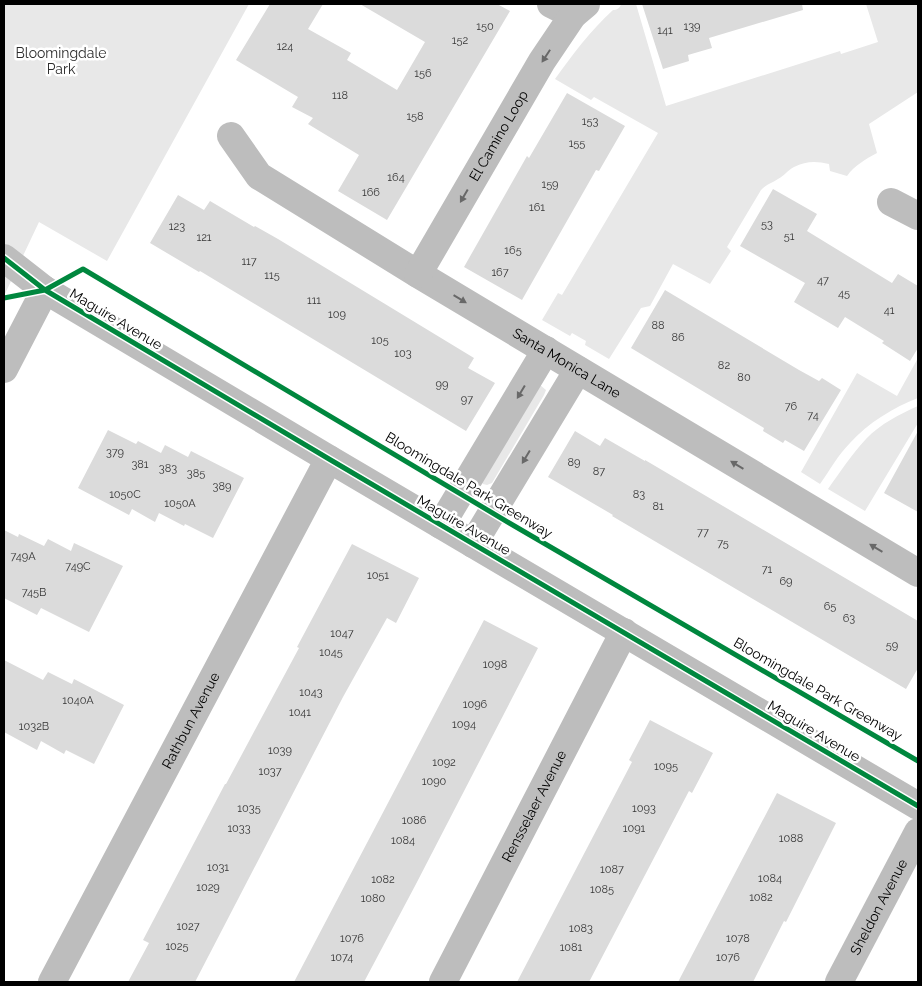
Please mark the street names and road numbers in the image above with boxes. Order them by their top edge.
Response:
street label: El Camino Loop [466,87,531,184]
street label: Maguire Avenue [67,285,165,353]
street label: Santa Monica Lane [510,325,624,401]
street label: Bloomingdale Park Greenway [383,429,556,542]
street label: Maguire Avenue [415,492,513,558]
street label: Bloomingdale Park Greenway [731,634,905,744]
street label: Rathbun Avenue [158,669,223,771]
street label: Maguire Avenue [765,697,863,765]
street label: Rensselaer Avenue [498,748,569,865]
street label: Sheldon Avenue [847,856,910,958]

